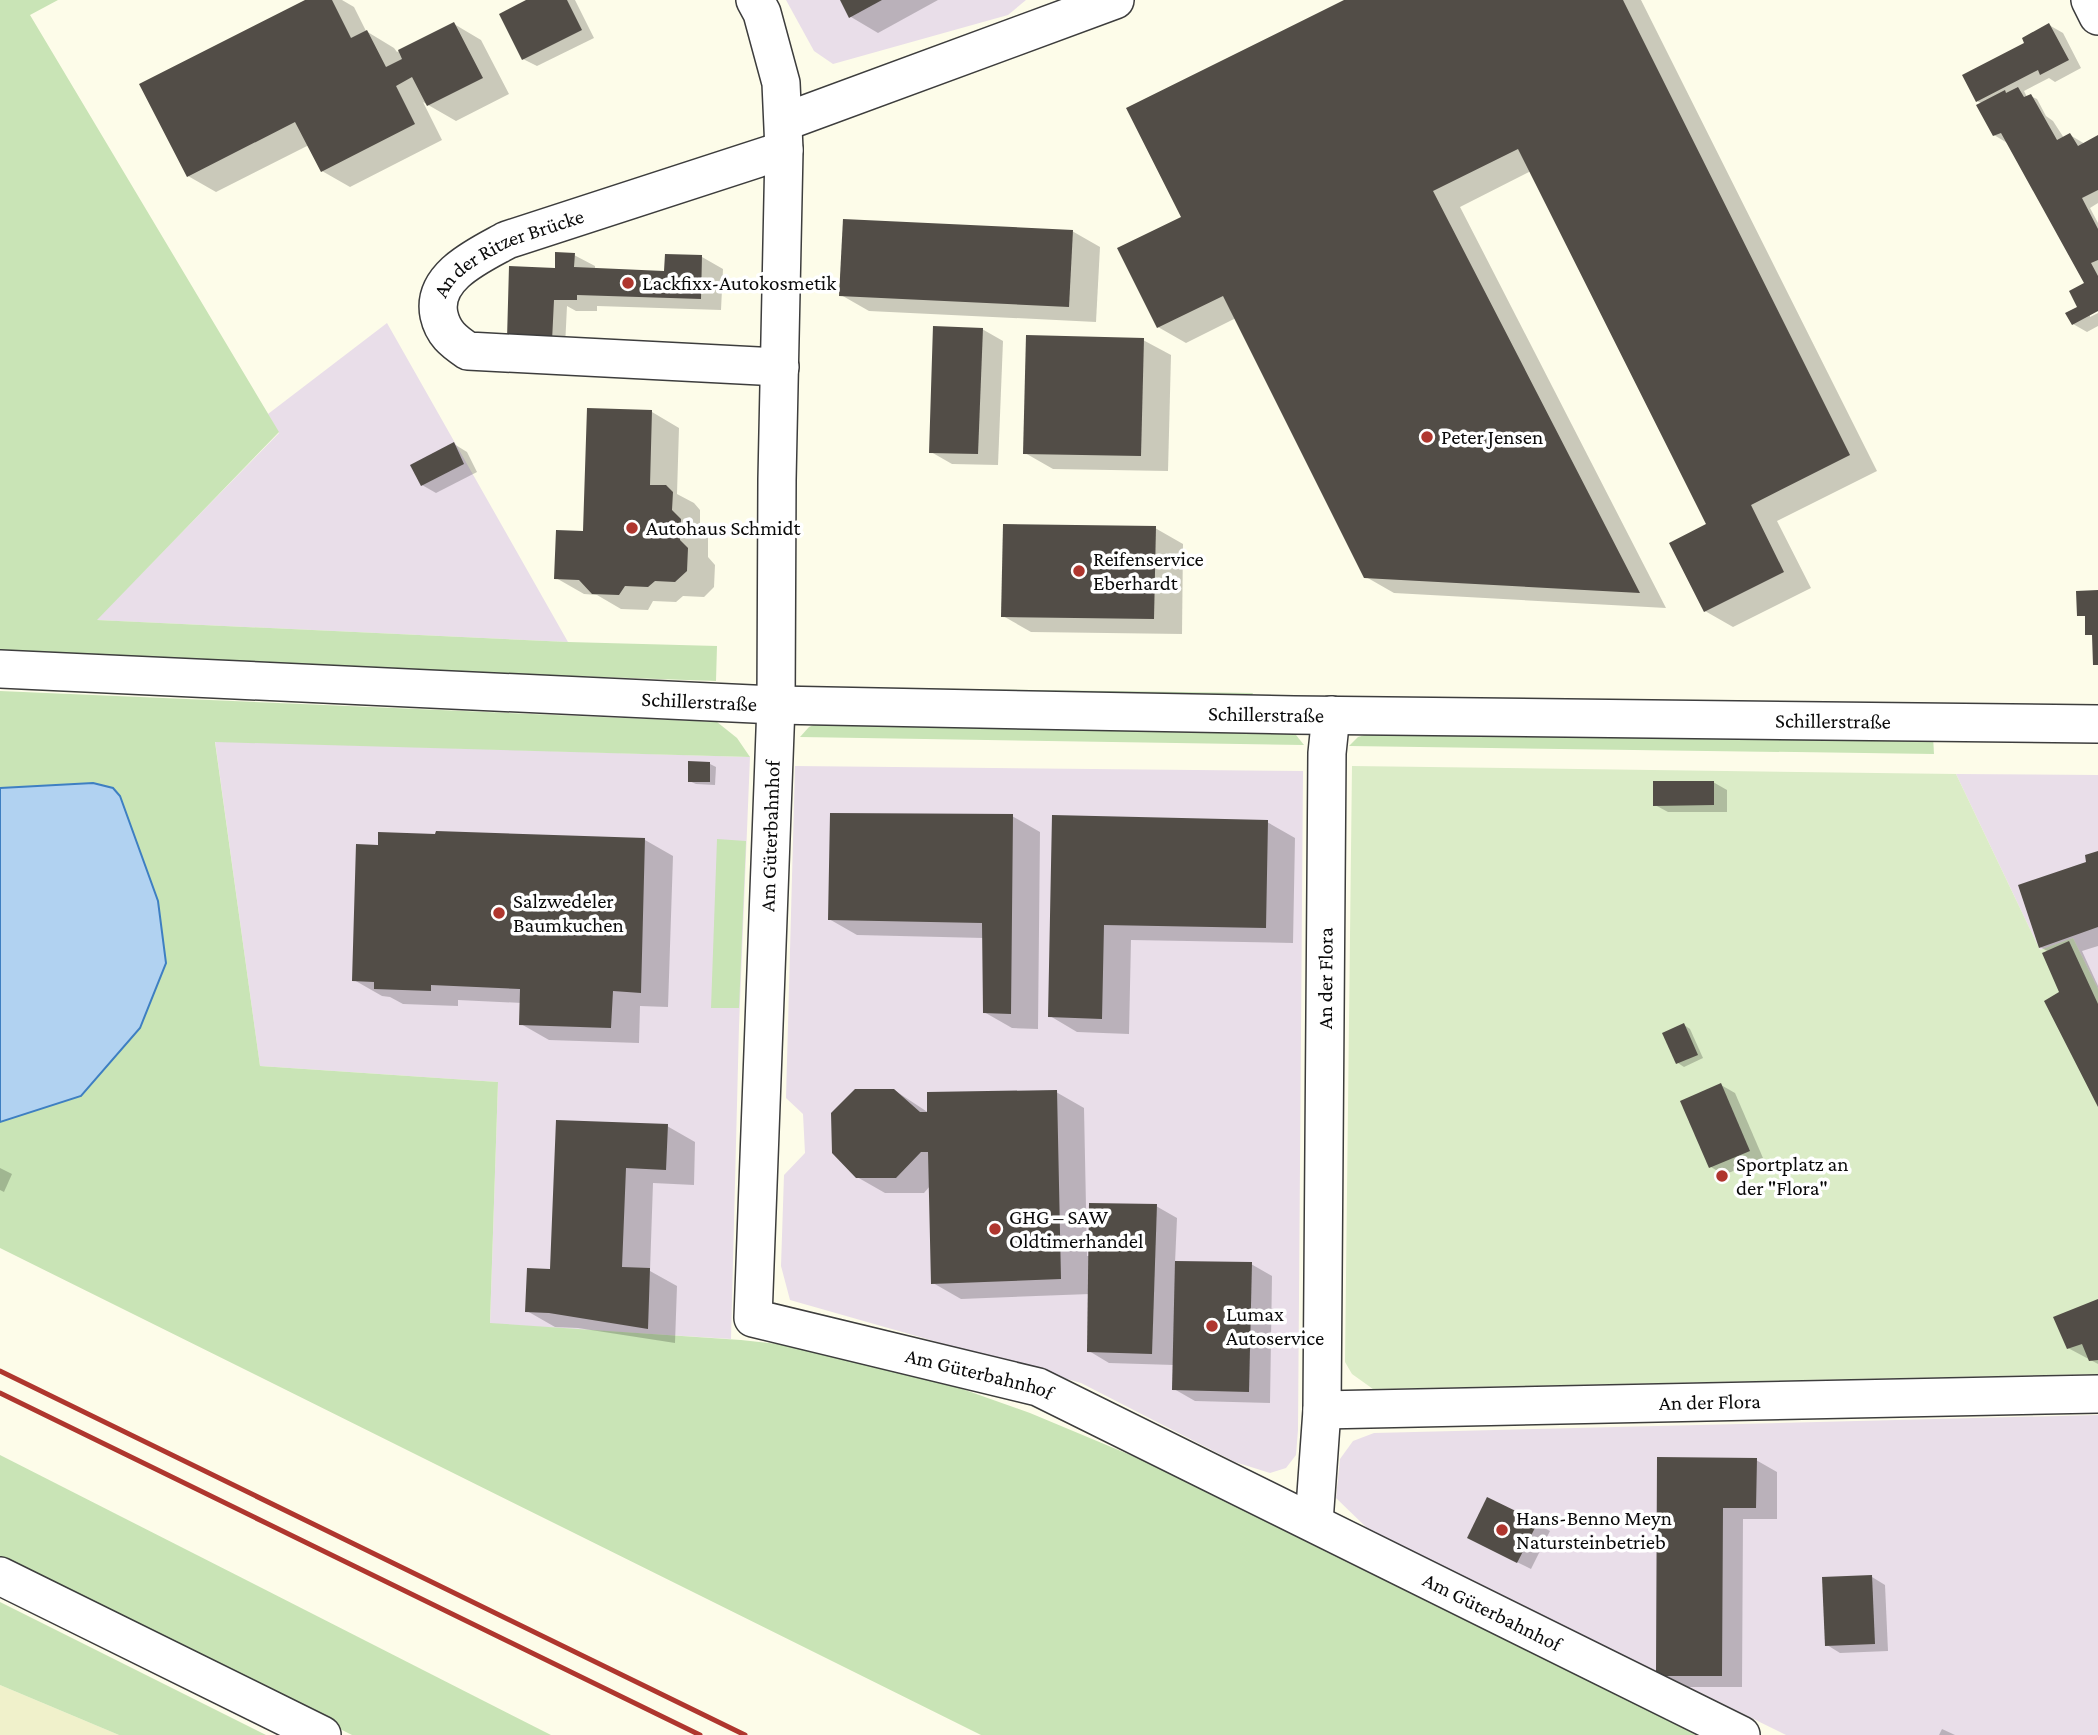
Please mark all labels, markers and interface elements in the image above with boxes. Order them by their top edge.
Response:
street label: An der Ritzer Brücke [428,204,587,301]
place label: Lackfixx-Autokosmetik [642,271,836,295]
marker: Lackfixx-Autokosmetik [620,275,636,291]
place label: Peter Jensen [1441,425,1543,449]
marker: Peter Jensen [1419,429,1435,445]
place label: Autohaus Schmidt [646,516,802,540]
marker: Autohaus Schmidt [624,520,640,536]
place label: Reifenservice Eberhardt [1093,547,1204,595]
marker: Reifenservice Eberhardt [1071,563,1087,579]
street label: Schillerstraße [641,687,758,716]
street label: Schillerstraße [1208,701,1324,727]
street label: Schillerstraße [1775,708,1891,734]
street label: Am Güterbahnhof [755,758,785,912]
place label: Salzwedeler Baumkuchen [513,889,624,937]
marker: Salzwedeler Baumkuchen [491,905,507,921]
street label: An der Flora [1313,927,1338,1029]
place label: Sportplatz an der "Flora" [1736,1152,1849,1200]
marker: Sportplatz an der "Flora" [1714,1168,1730,1184]
place label: GHG – SAW Oldtimerhandel [1009,1205,1144,1253]
marker: GHG – SAW Oldtimerhandel [987,1221,1003,1237]
place label: Lumax Autoservice [1226,1302,1324,1350]
marker: Lumax Autoservice [1204,1318,1220,1334]
street label: Am Güterbahnhof [903,1343,1059,1406]
street label: An der Flora [1659,1389,1761,1415]
place label: Hans-Benno Meyn Natursteinbetrieb [1516,1506,1672,1554]
marker: Hans-Benno Meyn Natursteinbetrieb [1494,1522,1510,1538]
street label: Am Güterbahnhof [1419,1567,1567,1657]

